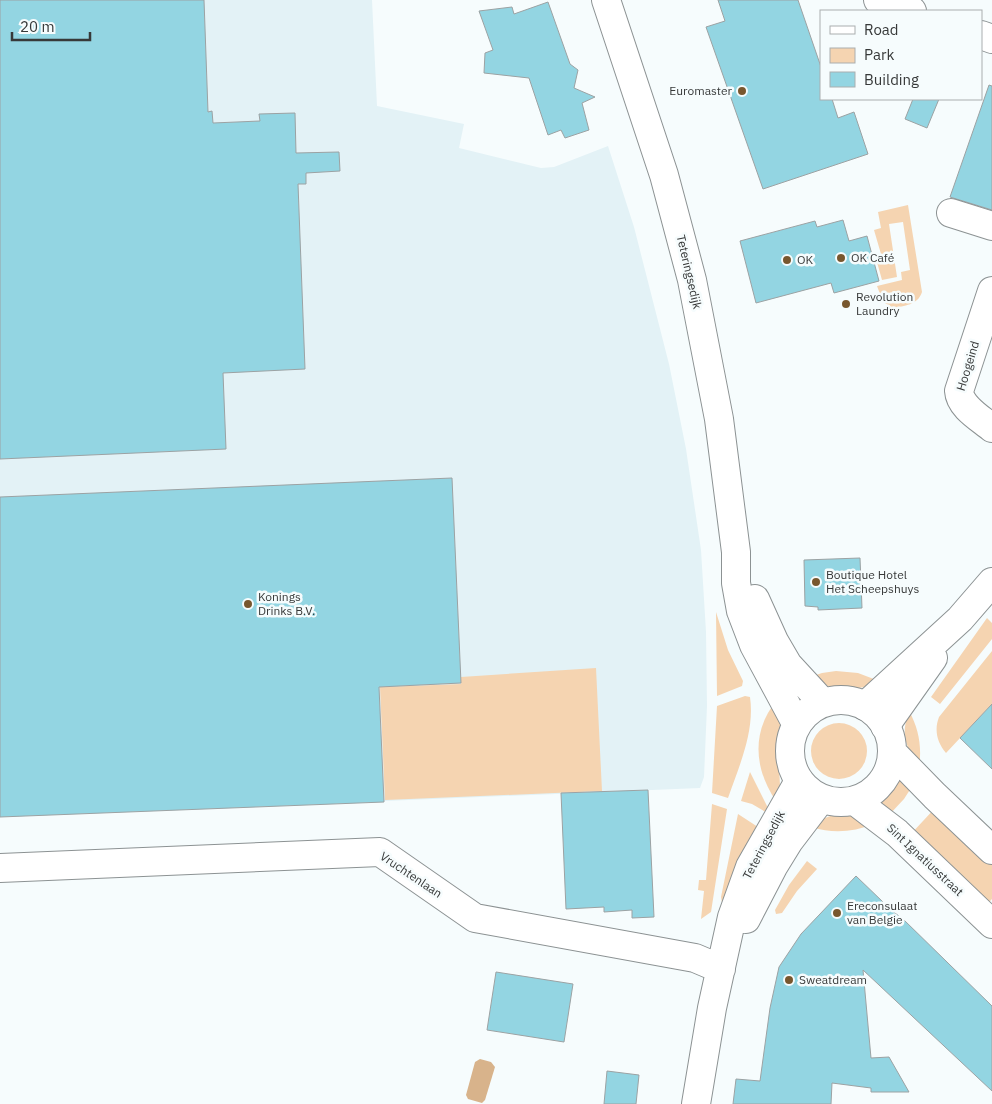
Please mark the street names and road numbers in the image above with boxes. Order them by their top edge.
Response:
street label: Teteringsedijk [674,233,705,311]
street label: Hoogeind [953,339,982,393]
street label: Teteringsedijk [739,807,788,882]
street label: Sint Ignatiusstraat [884,820,967,899]
street label: Vruchtenlaan [377,848,445,901]

